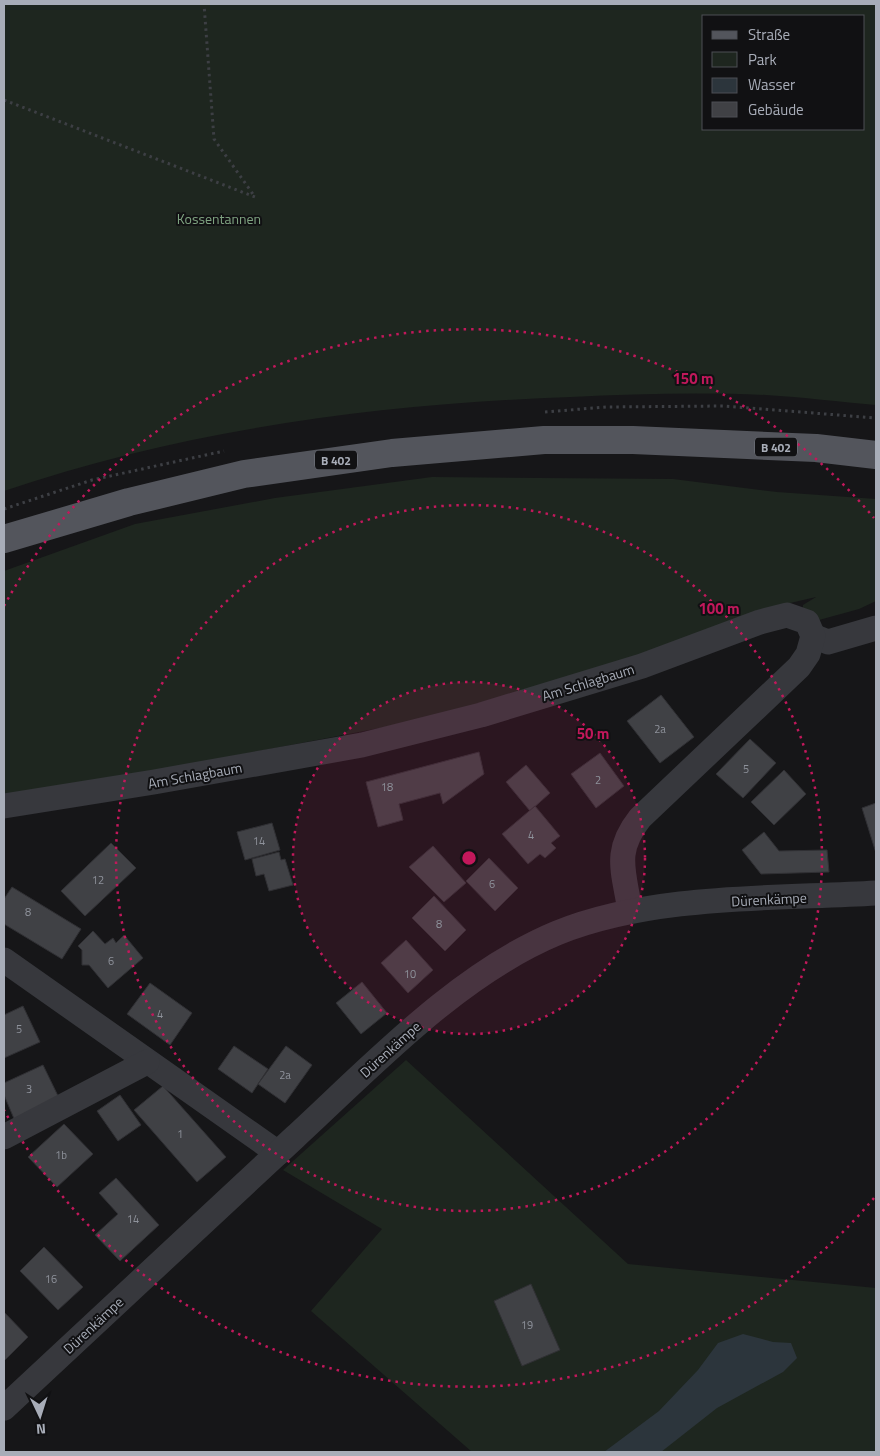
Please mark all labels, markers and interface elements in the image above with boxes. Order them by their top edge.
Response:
legend [702,15,865,130]
text: Straße [748,23,790,46]
text: Park [748,48,777,71]
text: Wasser [748,73,795,96]
text: Gebäude [748,98,804,121]
park label: Kossentannen [177,208,261,229]
text: 150 m [672,367,714,390]
road number: B 402 [755,438,797,457]
road number: B 402 [315,450,357,470]
text: 100 m [698,597,740,620]
street label: Am Schlagbaum [539,658,637,706]
house number: 2a [654,721,666,737]
text: 50 m [577,722,609,745]
street label: Am Schlagbaum [146,756,244,794]
house number: 5 [743,761,749,777]
house number: 2 [595,772,601,788]
house number: 18 [381,779,393,795]
house number: 4 [528,827,534,843]
house number: 14 [253,833,265,849]
centre of rings [460,849,478,867]
house number: 12 [92,872,104,888]
house number: 6 [489,876,495,892]
street label: Dürenkämpe [731,887,807,911]
house number: 8 [25,904,31,920]
house number: 8 [436,916,442,932]
house number: 6 [108,953,114,969]
house number: 10 [404,966,416,982]
house number: 4 [157,1006,163,1022]
street label: Dürenkämpe [355,1016,425,1082]
house number: 5 [16,1021,22,1037]
house number: 2a [279,1067,291,1083]
house number: 3 [26,1081,32,1097]
house number: 1 [177,1126,183,1142]
house number: 1b [55,1147,67,1163]
house number: 14 [127,1211,139,1227]
house number: 16 [45,1271,57,1287]
street label: Dürenkämpe [58,1292,128,1358]
house number: 19 [521,1317,533,1333]
north arrow [15,1391,65,1441]
text: N [35,1419,47,1440]

